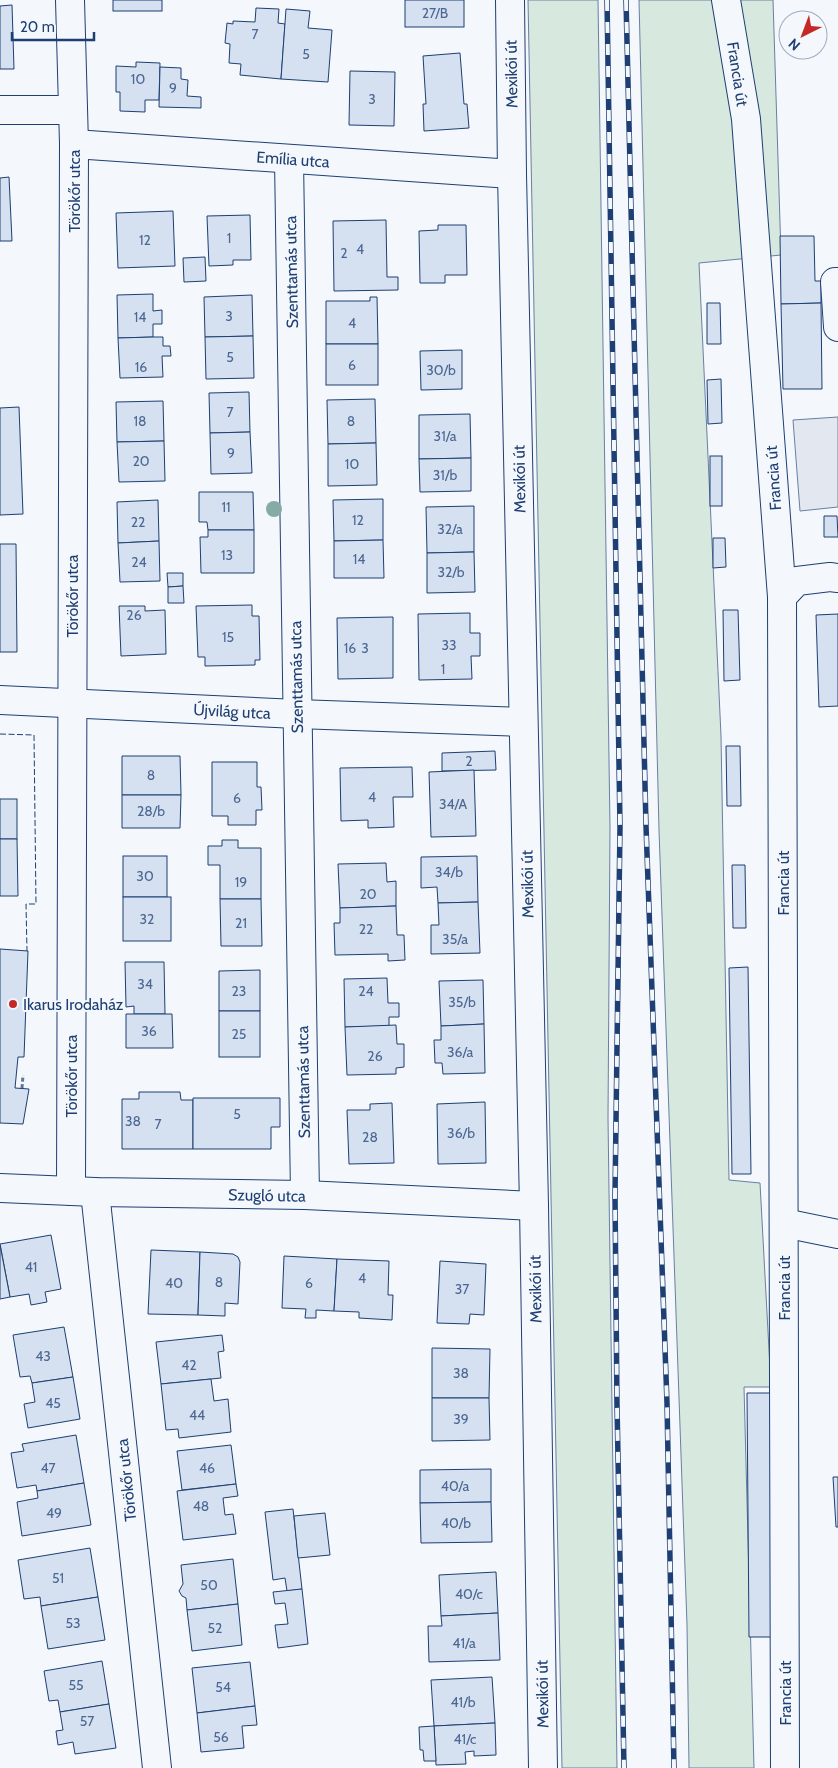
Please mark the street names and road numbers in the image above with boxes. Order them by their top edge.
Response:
street label: Mexikói út [501,39,522,108]
street label: Francia út [723,41,752,108]
street label: Emília utca [256,147,330,172]
street label: Törökőr utca [65,149,84,233]
street label: Szenttamás utca [281,215,302,328]
street label: Mexikói út [509,444,530,513]
street label: Francia út [762,444,785,511]
street label: Törökőr utca [63,554,82,638]
street label: Szenttamás utca [286,620,307,733]
street label: Újvilág utca [193,700,272,723]
street label: Mexikói út [517,849,538,918]
street label: Francia út [774,850,793,915]
street label: Szenttamás utca [293,1025,314,1138]
street label: Törökőr utca [62,1034,81,1118]
street label: Szugló utca [228,1185,306,1206]
street label: Mexikói út [525,1254,546,1323]
street label: Francia út [775,1255,794,1320]
street label: Törökőr utca [113,1437,140,1522]
street label: Mexikói út [532,1659,553,1728]
street label: Francia út [776,1660,795,1725]

